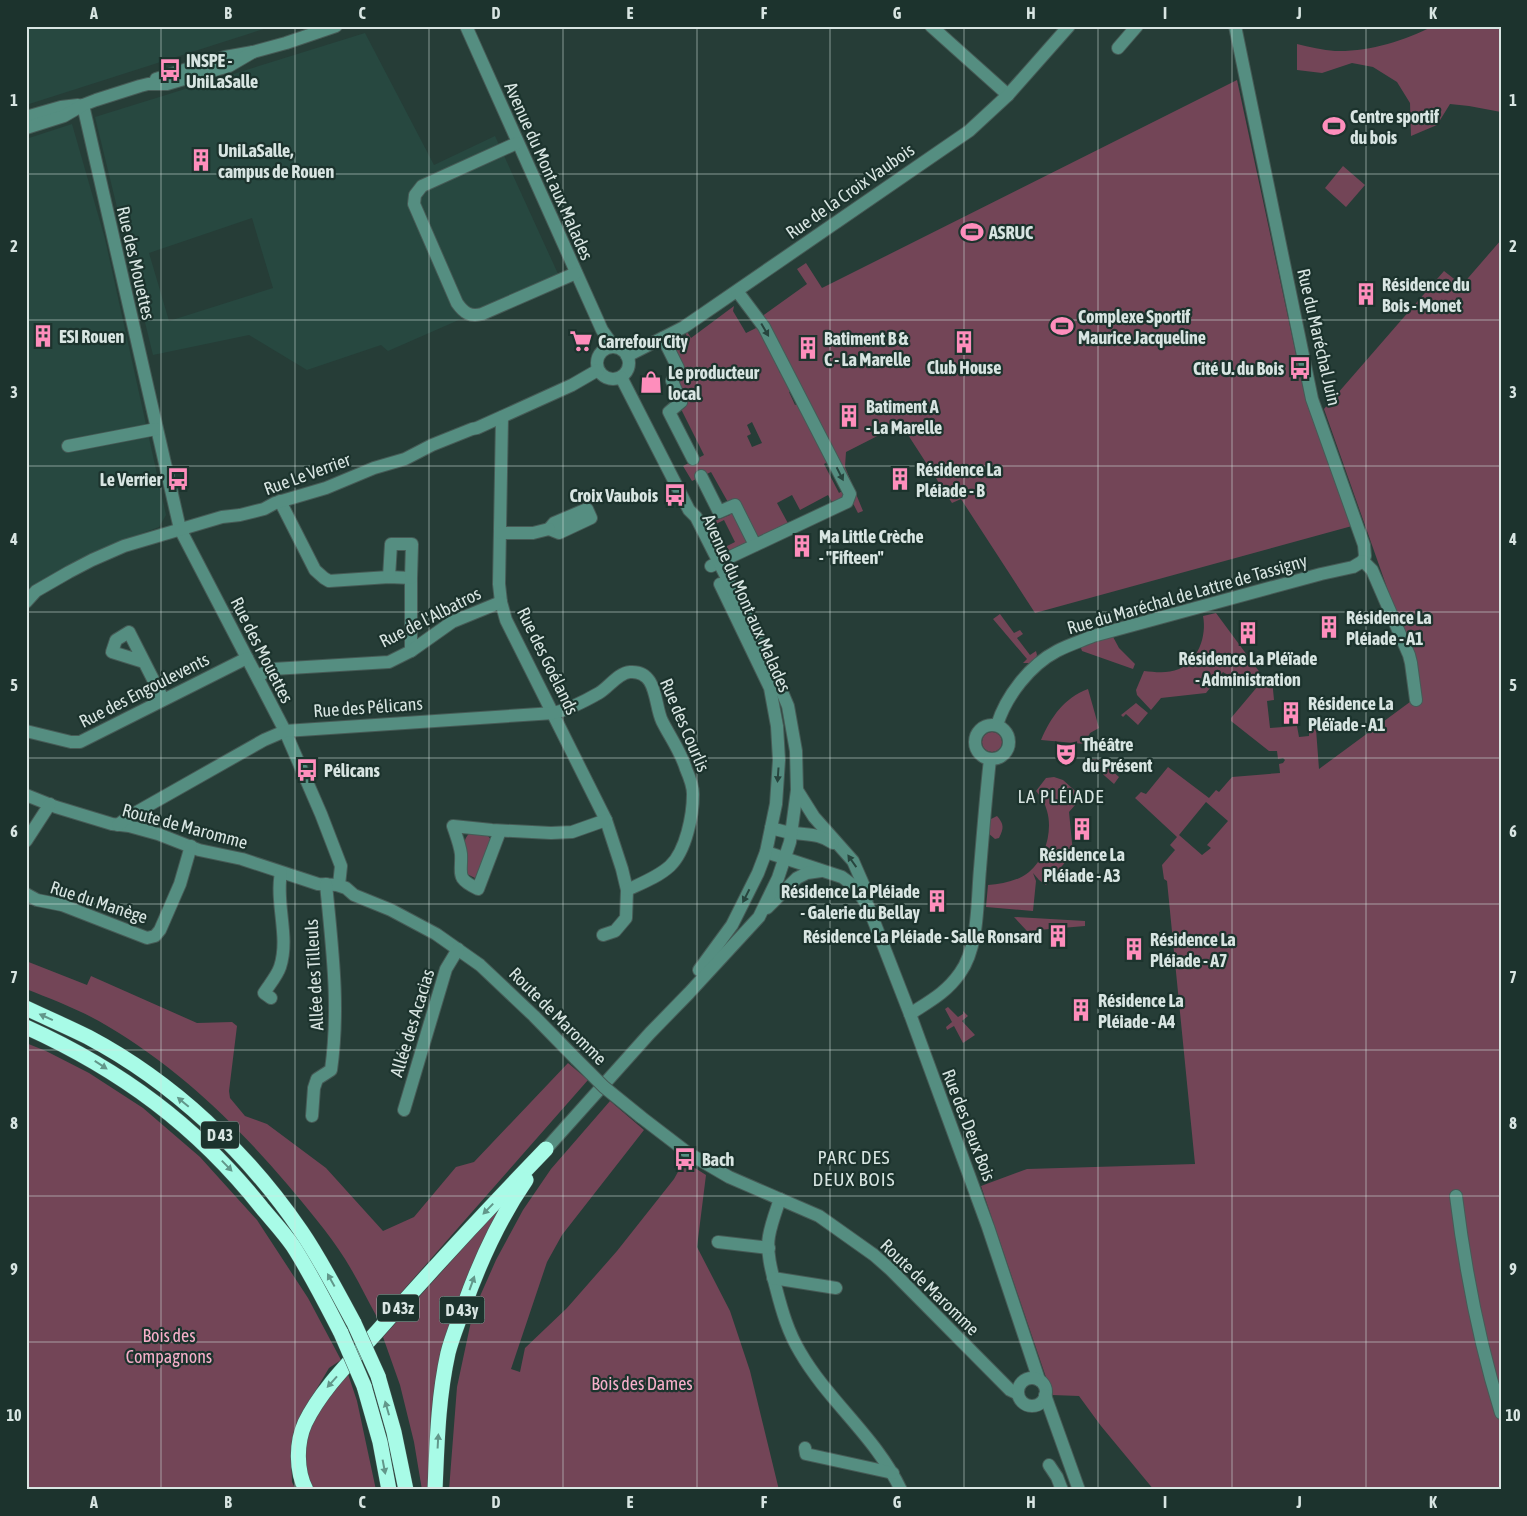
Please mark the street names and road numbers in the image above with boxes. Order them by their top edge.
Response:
street label: Avenue du Mont aux Malades [500,79,598,263]
street label: Rue de la Croix Vaubois [782,139,918,243]
street label: Rue des Mouettes [113,204,159,322]
street label: Rue du Maréchal Juin [1293,266,1345,408]
street label: Rue Le Verrier [261,448,354,499]
street label: Avenue du Mont aux Malades [698,511,796,695]
street label: Rue du Maréchal de Lattre de Tassigny [1065,550,1309,638]
street label: Rue de l'Albatros [376,582,484,652]
street label: Rue des Mouettes [226,594,298,706]
street label: Rue des Goélands [513,604,583,718]
street label: Rue des Engoulevents [76,648,212,732]
street label: Rue des Courlis [656,675,714,775]
street label: Rue des Pélicans [313,693,423,721]
street label: Route de Maromme [120,799,250,853]
street label: Rue du Manège [48,876,150,928]
street label: Allée des Tilleuls [301,919,327,1031]
street label: Route de Maromme [505,963,611,1069]
street label: Allée des Acacias [386,966,438,1080]
street label: Rue des Deux Bois [938,1066,1000,1184]
road number: D 43 [201,1122,239,1148]
street label: Route de Maromme [876,1235,984,1339]
road number: D 43z [377,1295,419,1322]
road number: D 43y [440,1296,484,1324]

